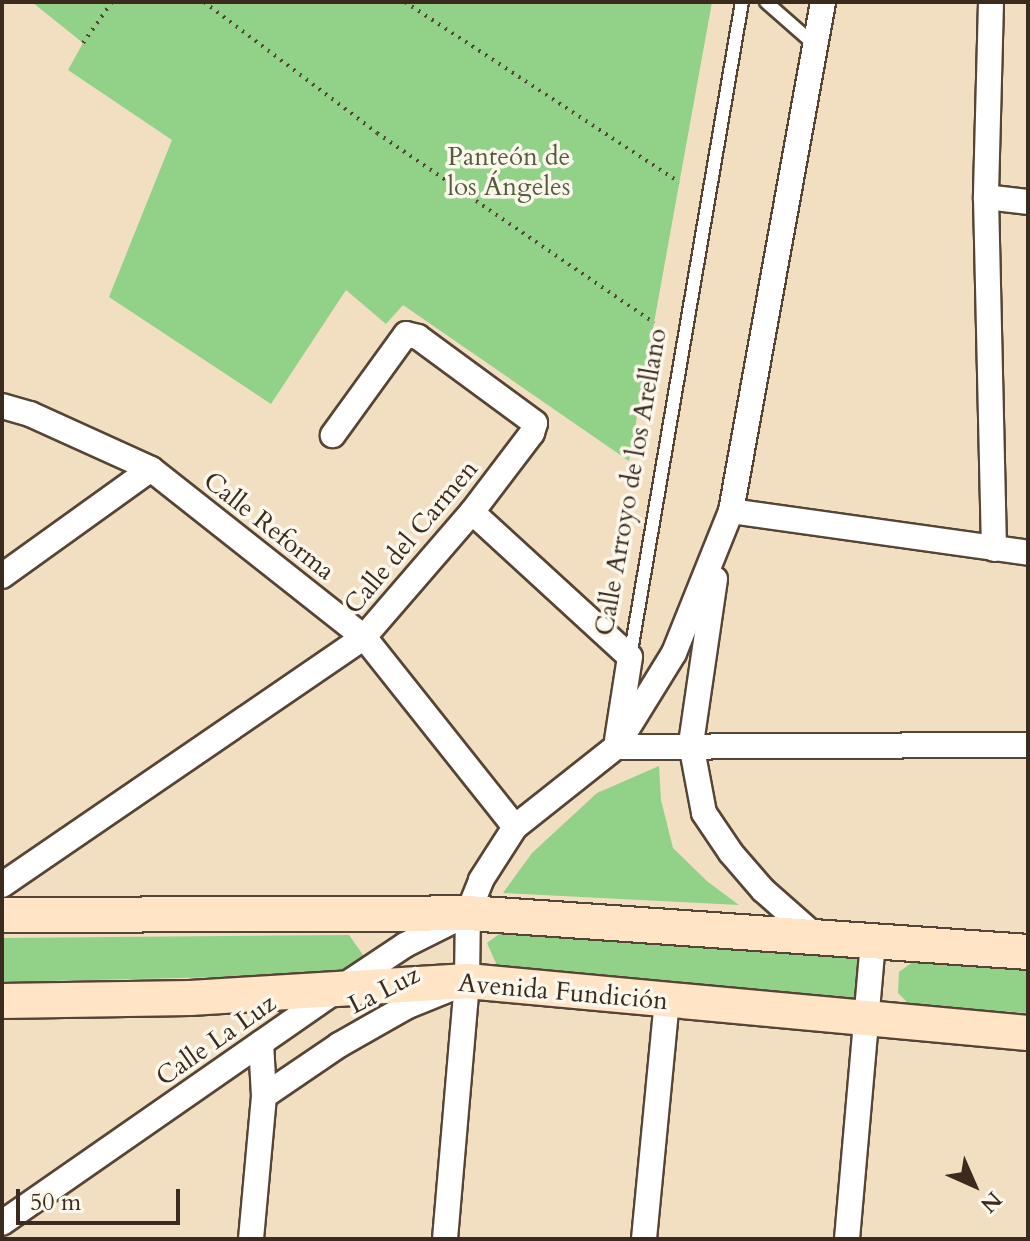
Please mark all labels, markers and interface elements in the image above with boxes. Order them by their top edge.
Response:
park label: Panteón de los Ángeles [447,141,571,202]
street label: Calle Arroyo de los Arellano [589,326,673,638]
street label: Calle del Carmen [337,454,485,620]
street label: Calle Reforma [197,465,341,587]
street label: La Luz [343,959,425,1021]
street label: Avenida Fundición [457,967,669,1017]
street label: Calle La Luz [150,987,282,1093]
north arrow [934,1145,1014,1225]
scale bar [20,1173,184,1223]
text: N [974,1185,1008,1219]
text: 50 m [30,1186,81,1219]

